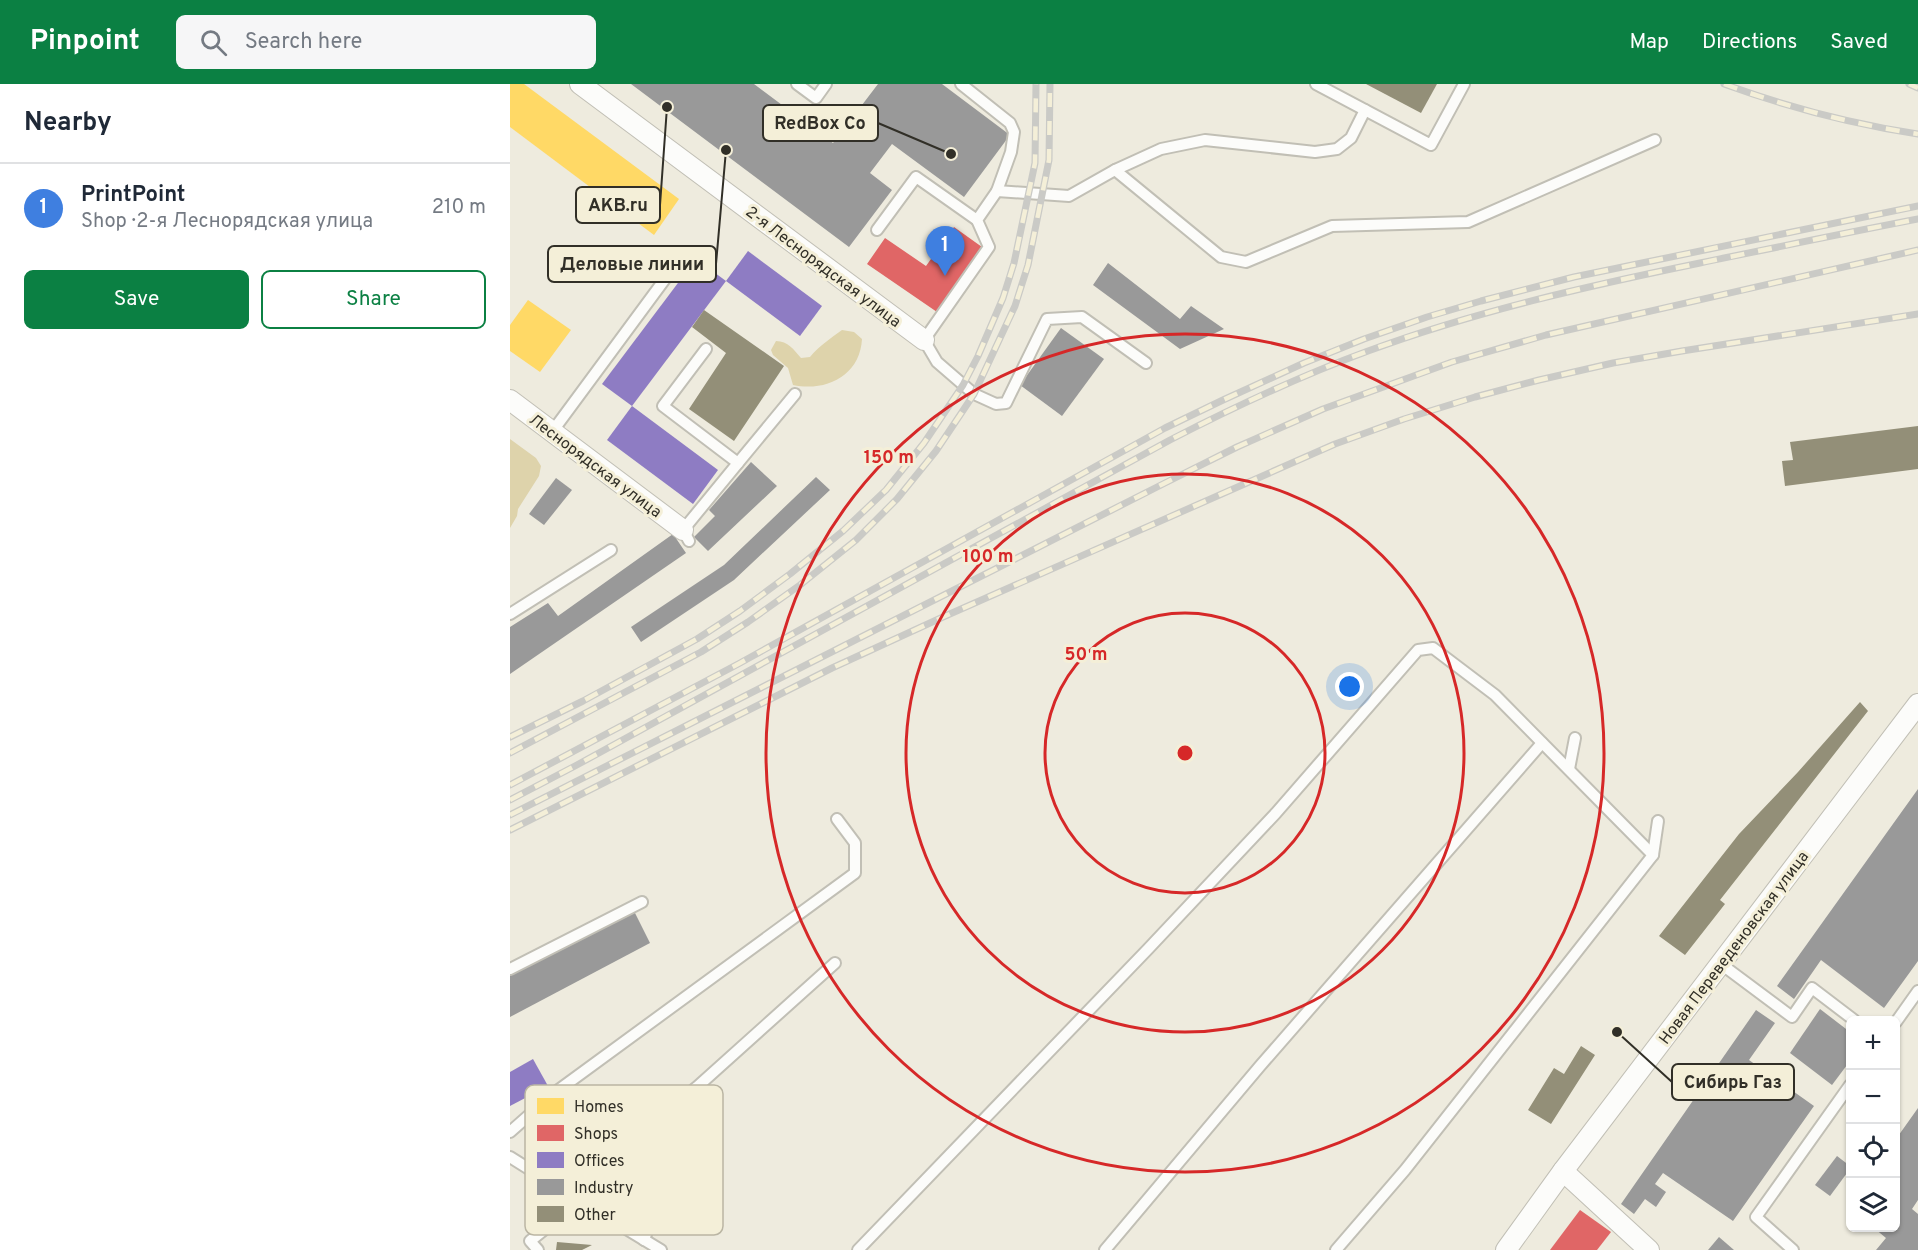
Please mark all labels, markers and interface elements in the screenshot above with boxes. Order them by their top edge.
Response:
search box [176,15,596,69]
text: Pinpoint [30,24,140,60]
icon: search [197,26,230,59]
text: Search here [245,29,362,56]
text: Map [1629,29,1669,56]
text: Directions [1702,29,1797,56]
text: Saved [1830,29,1888,56]
callout: RedBox Co [763,105,878,141]
text: Nearby [24,107,112,140]
text: RedBox Co [774,113,866,136]
text: PrintPoint [81,182,185,209]
callout: AKB.ru [576,187,660,223]
text: 1 [40,195,48,221]
text: 210 m [432,195,486,221]
text: AKB.ru [588,195,648,218]
street label: 2-я Леснорядская улица [741,203,904,333]
text: Shop · 2-я Леснорядская улица [81,209,373,235]
pin: 1 [926,226,964,276]
callout: Деловые линии [548,246,716,282]
text: Деловые линии [560,254,704,277]
button: Save [24,270,249,329]
button: Share [261,270,486,329]
street label: Леснорядская улица [525,410,665,523]
text: 150 m [864,447,914,470]
text: 100 m [962,546,1014,569]
text: 50 m [1064,644,1108,667]
your location [1335,672,1364,701]
centre of rings [1175,743,1195,763]
street label: Новая Переведеновская улица [1655,848,1814,1049]
map controls [1846,1016,1900,1232]
button: + [1846,1016,1900,1070]
callout: Сибирь Газ [1672,1064,1794,1100]
button: − [1846,1070,1900,1124]
text: Сибирь Газ [1684,1072,1782,1095]
legend [525,1085,723,1235]
text: Homes [574,1098,624,1118]
button: locate [1846,1124,1900,1178]
text: Shops [574,1125,618,1145]
text: Offices [574,1152,625,1172]
button: layers [1846,1178,1900,1232]
text: Industry [574,1179,633,1199]
text: Other [574,1206,616,1226]

